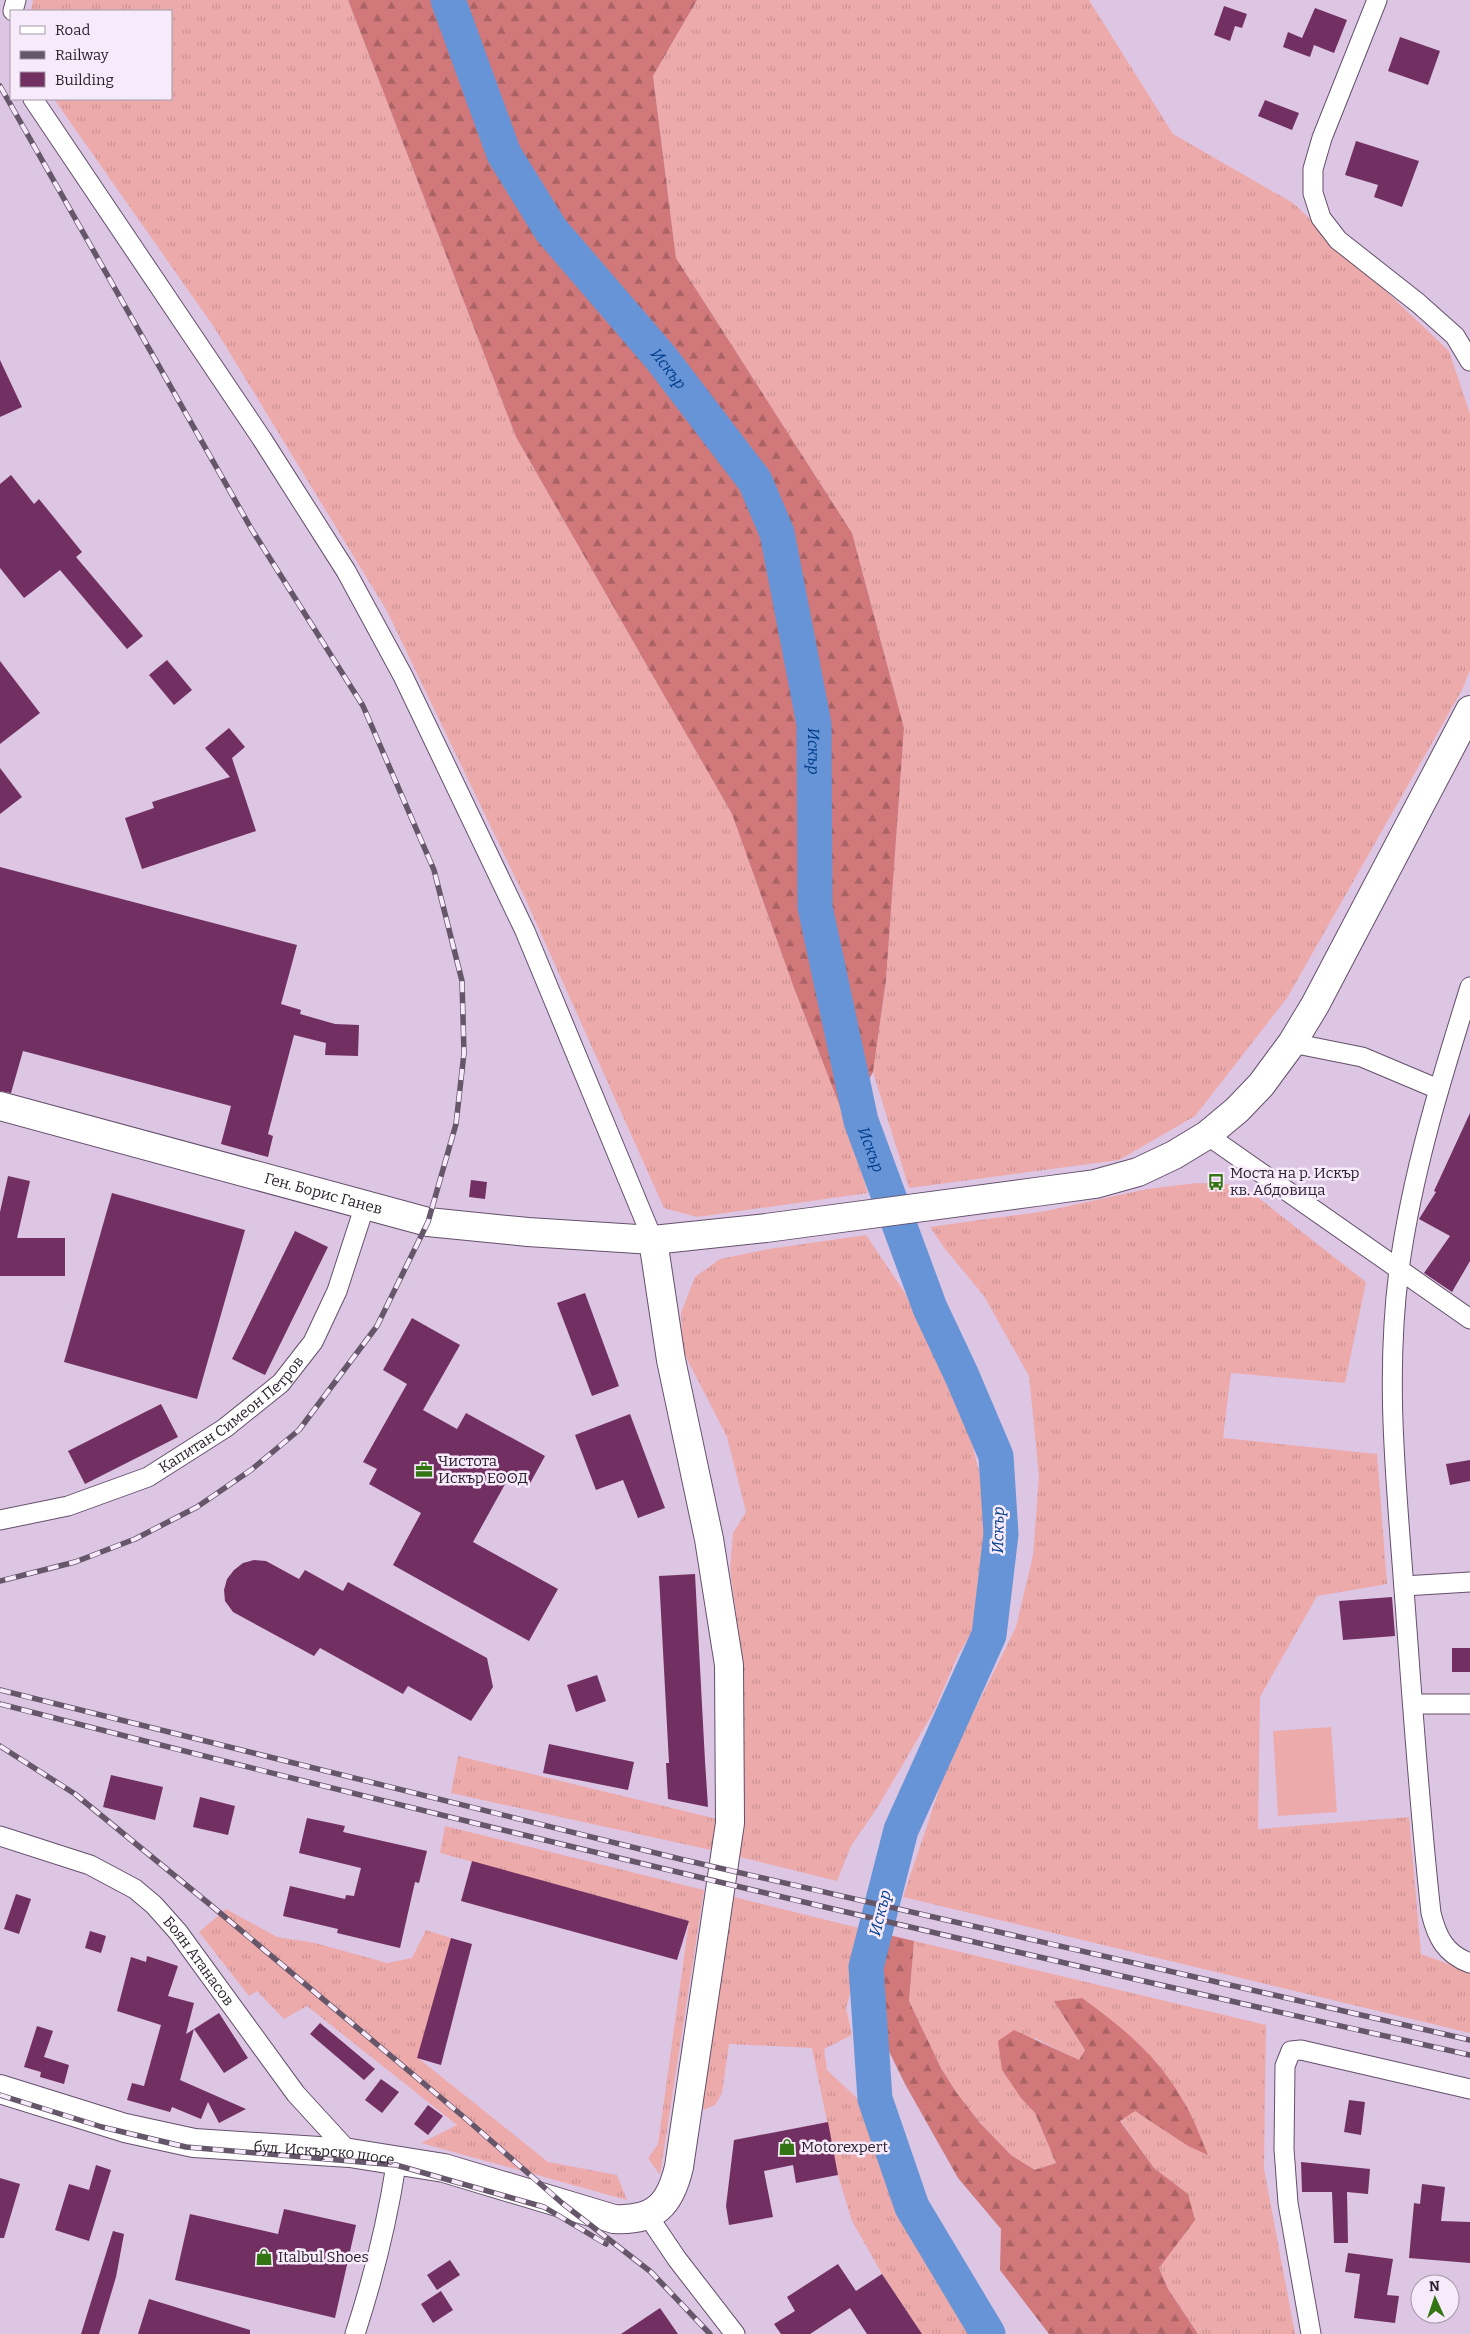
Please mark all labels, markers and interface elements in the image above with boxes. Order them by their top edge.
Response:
legend [10,10,172,100]
text: Road [55,21,90,39]
text: Railway [55,46,109,64]
text: Building [55,71,114,89]
water label: Искър [647,344,691,393]
water label: Искър [805,728,824,775]
water label: Искър [854,1124,889,1175]
place label: Моста на р. Искър кв. Абдовица [1230,1164,1359,1199]
street label: Ген. Борис Ганев [262,1169,384,1218]
bus stop icon: Моста на р. Искър кв. Абдовица [1206,1172,1226,1192]
street label: Капитан Симеон Петров [155,1353,307,1477]
place label: Чистота Искър ЕООД [438,1452,528,1487]
office icon: Чистота Искър ЕООД [414,1460,434,1480]
water label: Искър [988,1506,1008,1554]
water label: Искър [865,1888,895,1938]
street label: Боян Атанасов [159,1912,238,2009]
shop icon: Motorexpert [777,2137,797,2157]
street label: бул. Искърско шосе [253,2138,396,2169]
place label: Motorexpert [801,2138,888,2156]
shop icon: Italbul Shoes [254,2247,274,2267]
place label: Italbul Shoes [278,2248,369,2266]
north arrow [1410,2274,1460,2324]
text: N [1429,2278,1440,2295]

